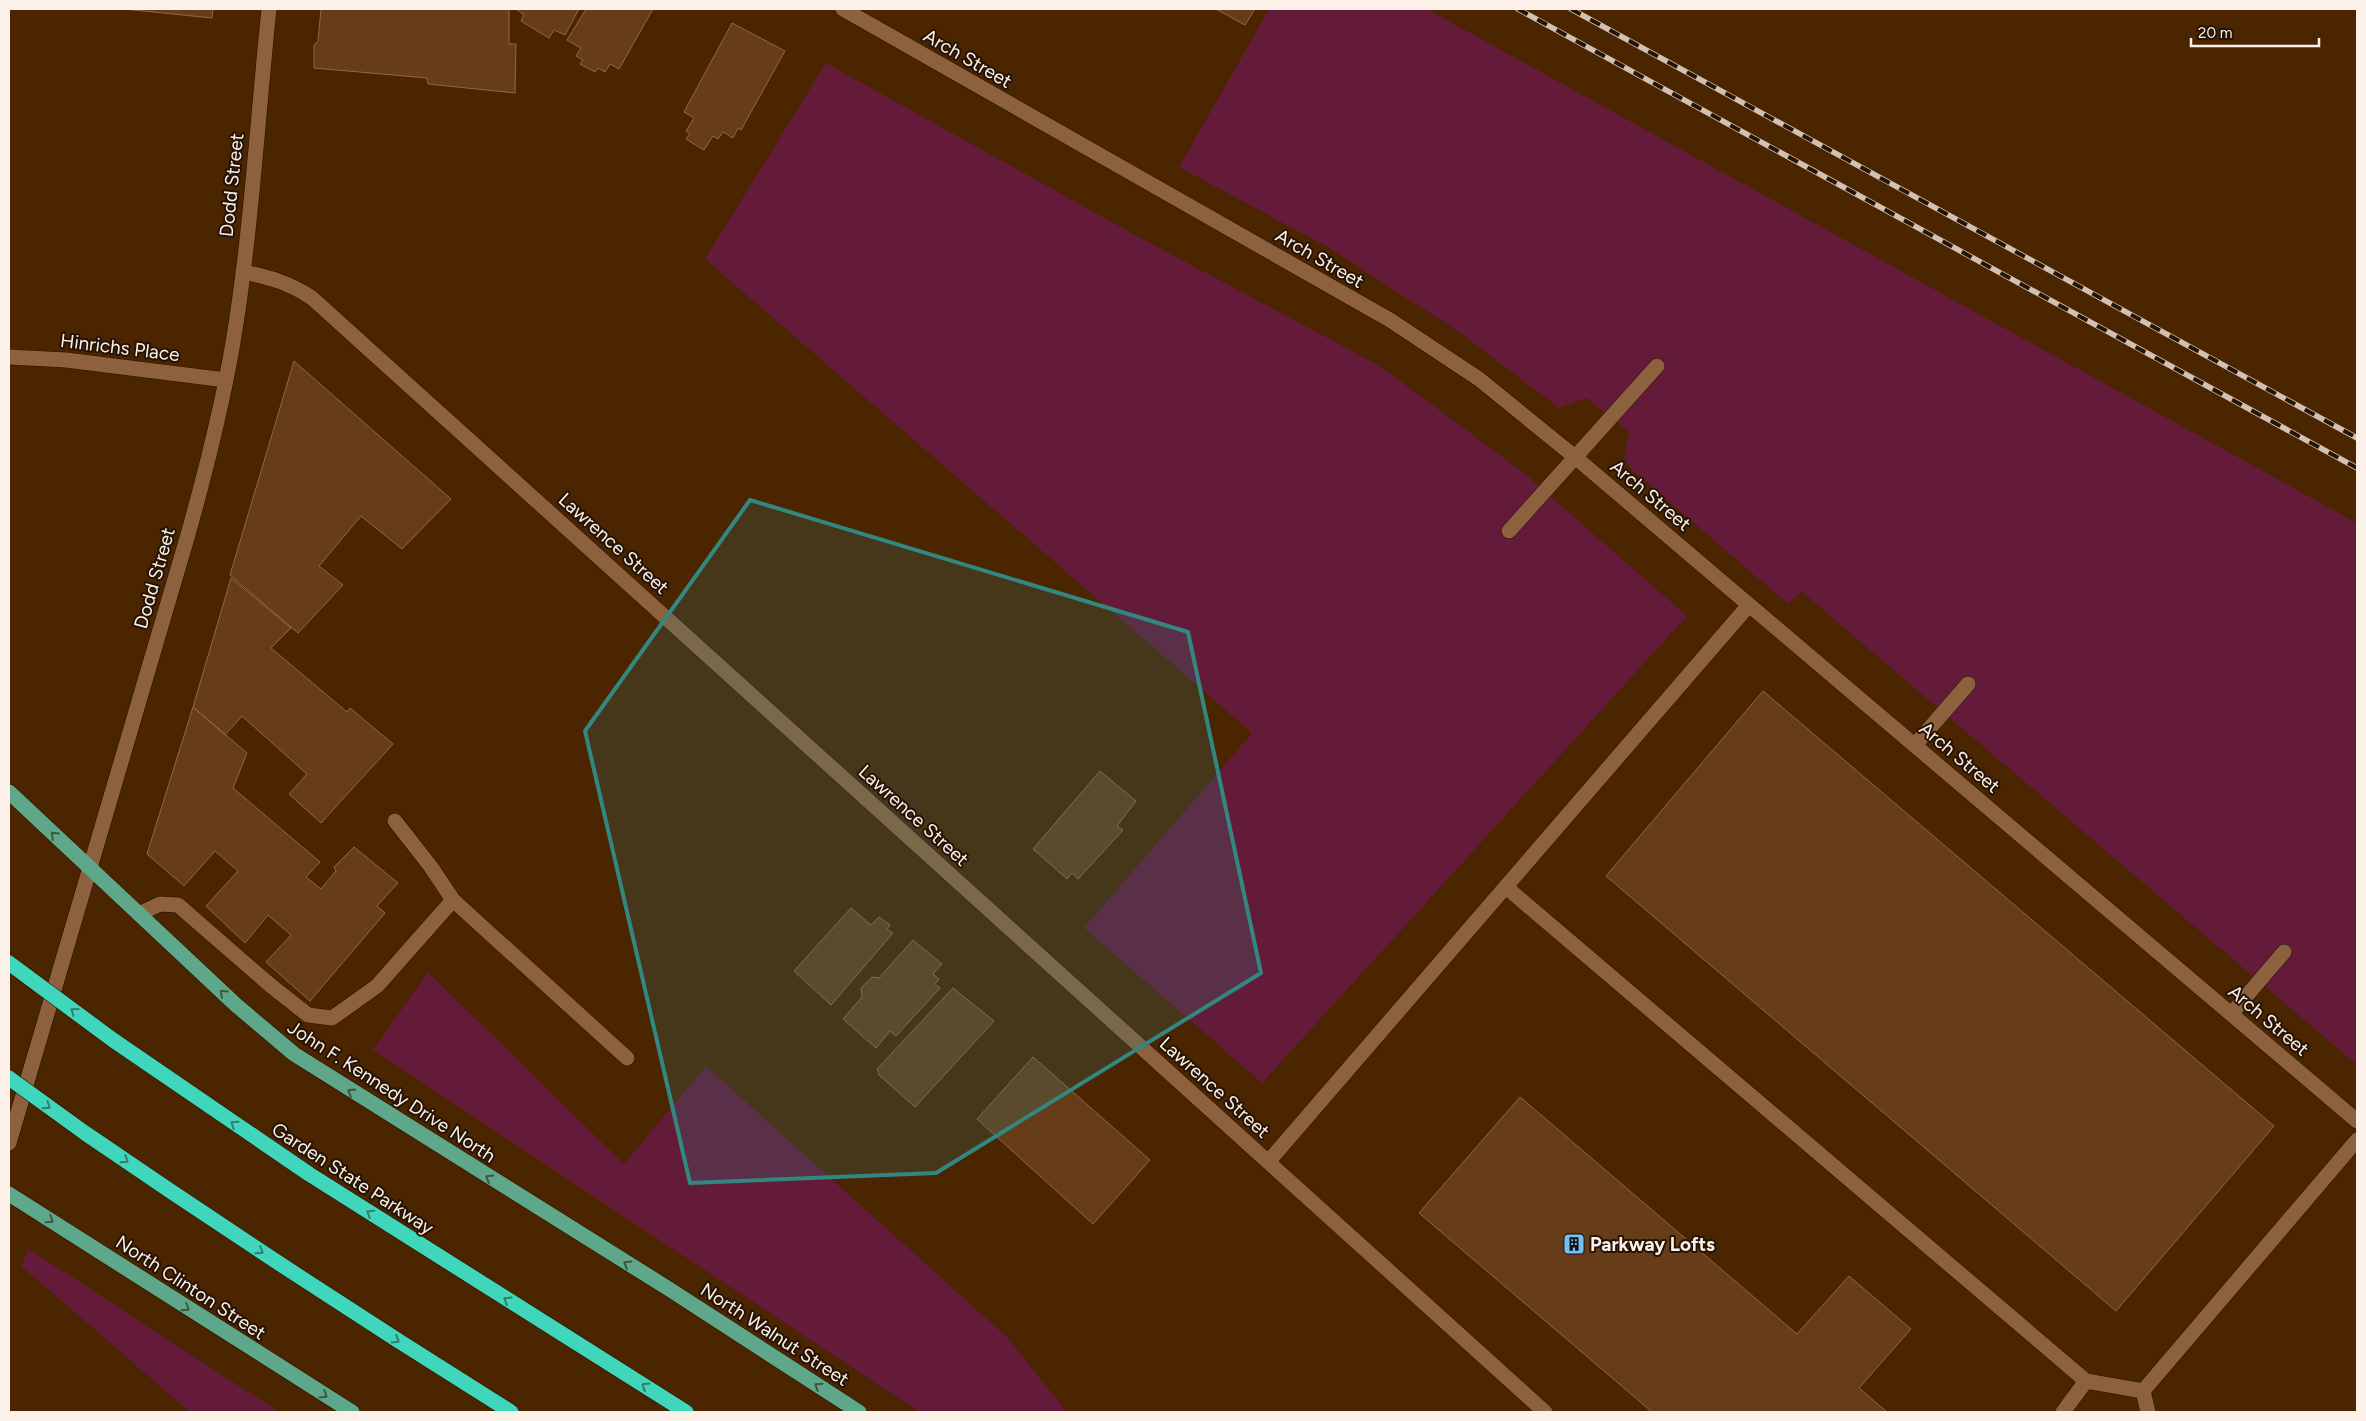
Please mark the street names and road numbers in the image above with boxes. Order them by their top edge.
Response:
street label: Arch Street [920,24,1016,93]
street label: Dodd Street [215,132,248,238]
street label: Arch Street [1272,224,1368,293]
street label: Hinrichs Place [59,329,181,366]
street label: Arch Street [1606,455,1696,536]
street label: Lawrence Street [554,488,673,599]
street label: Dodd Street [129,525,180,631]
street label: Arch Street [1915,717,2005,798]
street label: Lawrence Street [854,760,973,871]
street label: Arch Street [2224,980,2314,1061]
street label: John F. Kennedy Drive North [283,1015,500,1167]
street label: Lawrence Street [1155,1032,1274,1143]
street label: Garden State Parkway [267,1117,438,1239]
street label: North Clinton Street [111,1230,270,1344]
street label: North Walnut Street [696,1278,853,1391]

